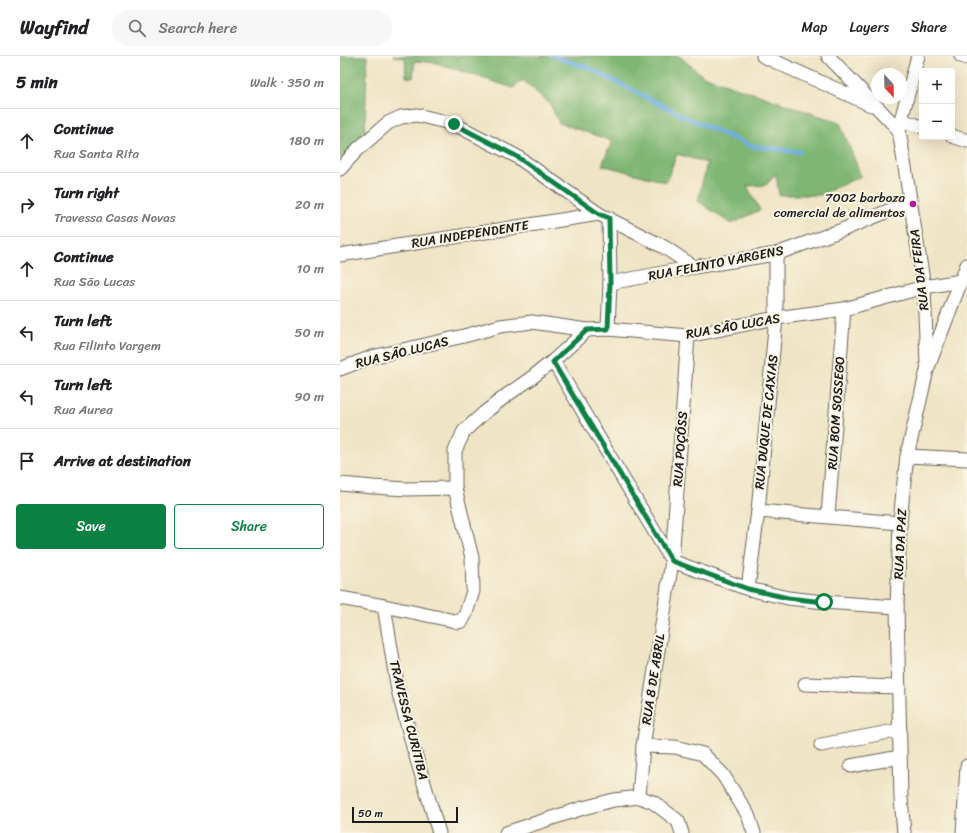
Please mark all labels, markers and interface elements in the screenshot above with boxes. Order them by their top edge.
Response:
search box [112,10,392,46]
text: Wayfind [20,11,88,44]
text: Search here [158,15,237,41]
text: Map [802,15,827,40]
text: Layers [849,15,889,40]
text: Share [911,15,947,40]
icon: search [126,17,148,39]
text: 5 min [16,67,58,97]
north arrow [871,68,907,104]
map controls [919,68,955,140]
button: + [919,68,955,104]
text: Walk · 350 m [250,71,324,94]
button: − [919,104,955,140]
route end [445,115,463,133]
text: Continue [54,116,114,142]
text: 180 m [289,129,324,152]
icon: ahead [16,130,38,152]
text: Rua Santa Rita [54,142,139,165]
text: Turn right [54,180,119,206]
place label: 7002 barboza comercial de alimentos [774,186,905,224]
text: 20 m [295,193,324,216]
icon: right [16,194,38,216]
marker: 7002 barboza comercial de alimentos [908,199,918,209]
text: Travessa Casas Novas [54,206,176,229]
street label: RUA INDEPENDENTE [410,213,531,255]
street label: RUA DA FEIRA [903,228,935,312]
street label: RUA FELINTO VARGENS [646,239,786,287]
text: Continue [54,244,114,270]
text: 10 m [297,257,324,280]
icon: ahead [16,258,38,280]
text: Rua São Lucas [54,270,135,293]
street label: RUA SÃO LUCAS [684,306,782,346]
text: Turn left [54,308,112,334]
text: 50 m [294,321,324,344]
icon: left [16,322,38,344]
street label: RUA SÃO LUCAS [353,329,451,375]
text: Rua Filinto Vargem [54,334,161,357]
street label: RUA DUQUE DE CAXIAS [747,353,785,491]
street label: RUA BOM SOSSEGO [821,355,851,471]
text: Turn left [54,372,112,398]
text: 90 m [294,385,324,408]
icon: left [16,386,38,408]
text: Rua Aurea [54,398,113,421]
street label: RUA POÇÕSS [666,411,694,487]
text: Arrive at destination [54,448,191,474]
icon: arrive [16,450,38,472]
button: Save [16,504,166,549]
button: Share [174,504,324,549]
street label: RUA DA PAZ [887,508,913,580]
route start [815,593,833,611]
street label: RUA 8 DE ABRIL [634,632,672,726]
street label: TRAVESSA CURITIBA [383,658,435,782]
text: 50 m [358,804,383,823]
scale bar [352,805,458,824]

